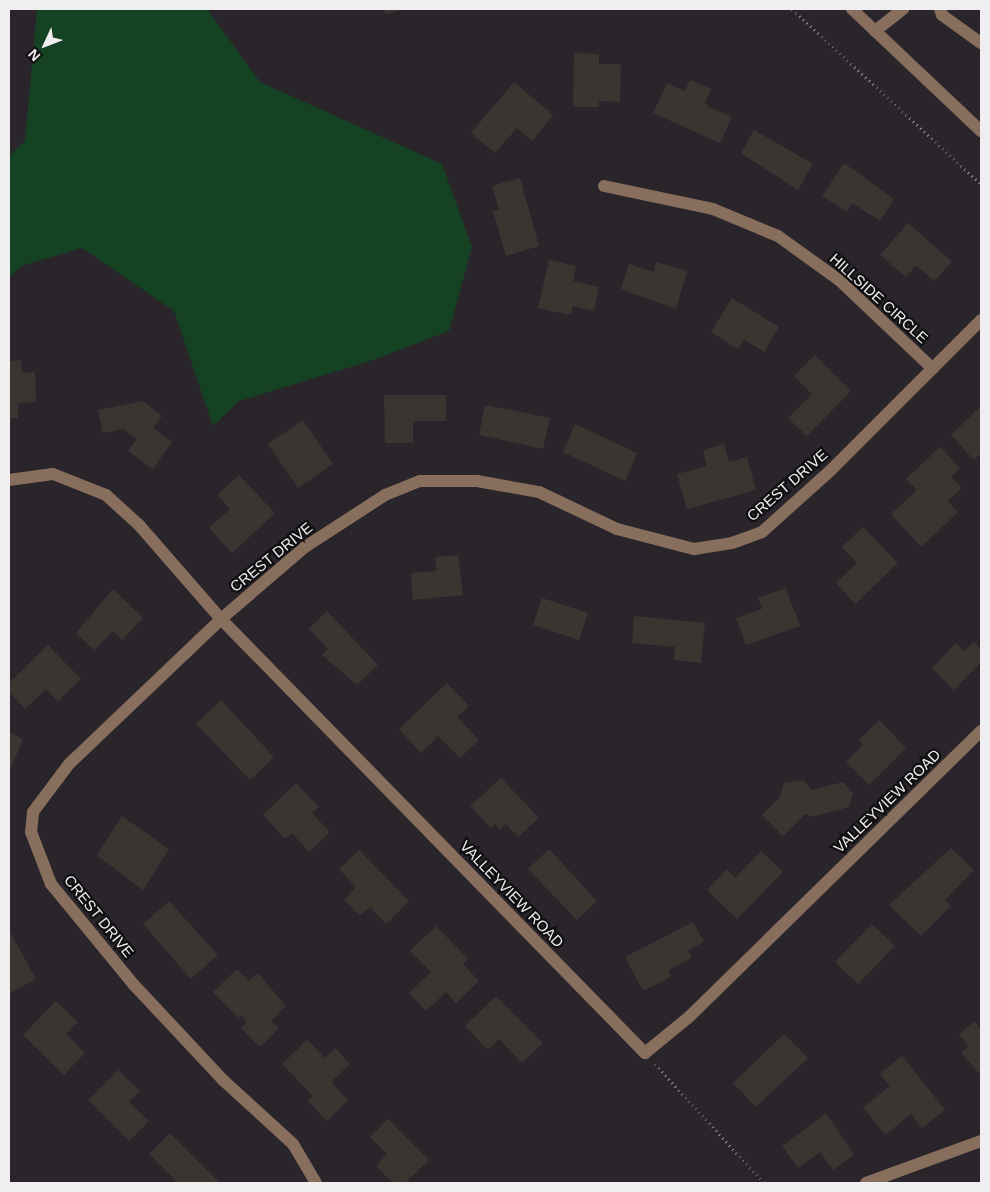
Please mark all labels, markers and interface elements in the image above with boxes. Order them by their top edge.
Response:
north arrow [20,20,70,70]
text: N [25,46,43,64]
street label: HILLSIDE CIRCLE [826,249,932,347]
street label: CREST DRIVE [743,445,831,525]
street label: CREST DRIVE [226,518,316,596]
street label: VALLEYVIEW ROAD [830,745,944,857]
street label: VALLEYVIEW ROAD [456,837,568,951]
street label: CREST DRIVE [60,871,138,961]

